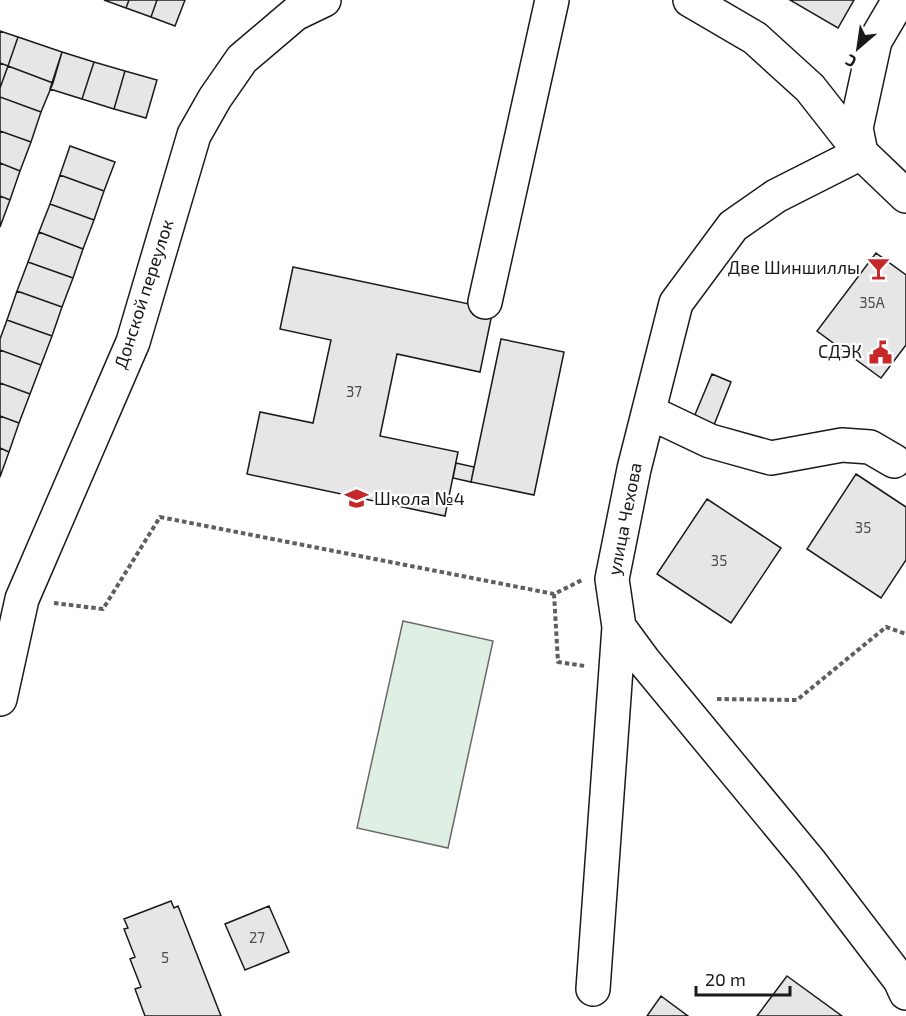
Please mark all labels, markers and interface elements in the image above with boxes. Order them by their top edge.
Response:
north arrow [828,18,888,78]
text: С [842,51,859,72]
street label: Донской переулок [109,216,178,371]
bar icon: Две Шиншиллы [865,255,891,281]
place label: Две Шиншиллы [728,256,860,278]
house number: 35А [859,293,886,311]
public building icon: СДЭК [867,339,893,365]
place label: СДЭК [818,340,862,362]
house number: 37 [346,382,362,400]
street label: улица Чехова [602,460,646,577]
school or university icon: Школа №4 [343,486,369,512]
place label: Школа №4 [374,487,465,509]
house number: 35 [855,518,871,536]
house number: 35 [711,551,727,569]
house number: 27 [249,928,265,946]
house number: 5 [161,948,169,966]
scale bar [696,959,790,997]
text: 20 m [705,968,746,990]

